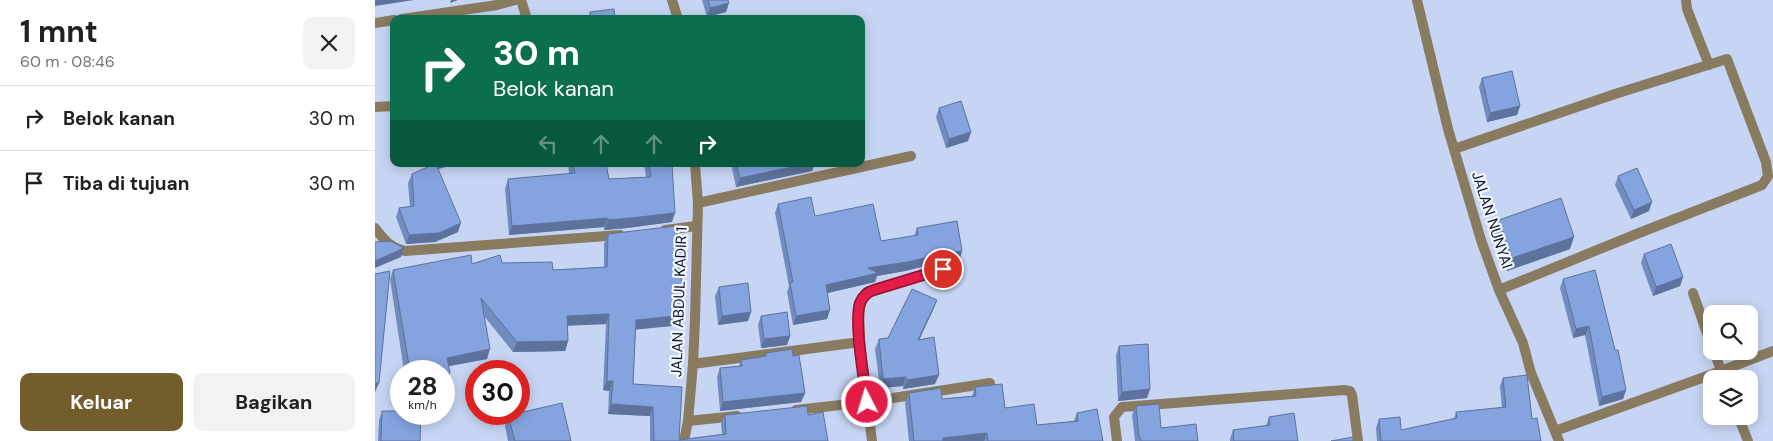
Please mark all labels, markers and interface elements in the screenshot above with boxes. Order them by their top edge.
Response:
text: 1 mnt [20,12,98,51]
button: close [303,17,355,69]
text: 30 m [493,30,580,76]
icon: right [410,35,475,100]
text: 60 m · 08:46 [20,51,115,72]
text: Belok kanan [493,74,614,103]
icon: right [20,104,48,132]
text: Belok kanan [63,106,175,131]
text: 30 m [309,106,355,131]
icon: left [534,130,562,158]
icon: ahead [587,130,615,158]
icon: ahead [640,130,668,158]
icon: right [693,130,721,158]
icon: arrive [20,169,48,197]
street label: JALAN NUNYAI [1467,169,1517,271]
text: Tiba di tujuan [63,171,189,196]
text: 30 m [309,171,355,196]
street label: JALAN ABDUL KADIR 1 [666,226,692,378]
pin [922,248,964,290]
icon: arrive [929,255,957,283]
map controls [1703,305,1758,425]
button: search [1703,305,1758,360]
speed limit sign: 30 [465,360,530,425]
text: 28 [407,370,438,403]
button: layers [1703,370,1758,425]
button: Keluar [20,373,183,431]
button: Bagikan [193,373,355,431]
position arrow [840,375,892,427]
text: km/h [408,397,437,413]

